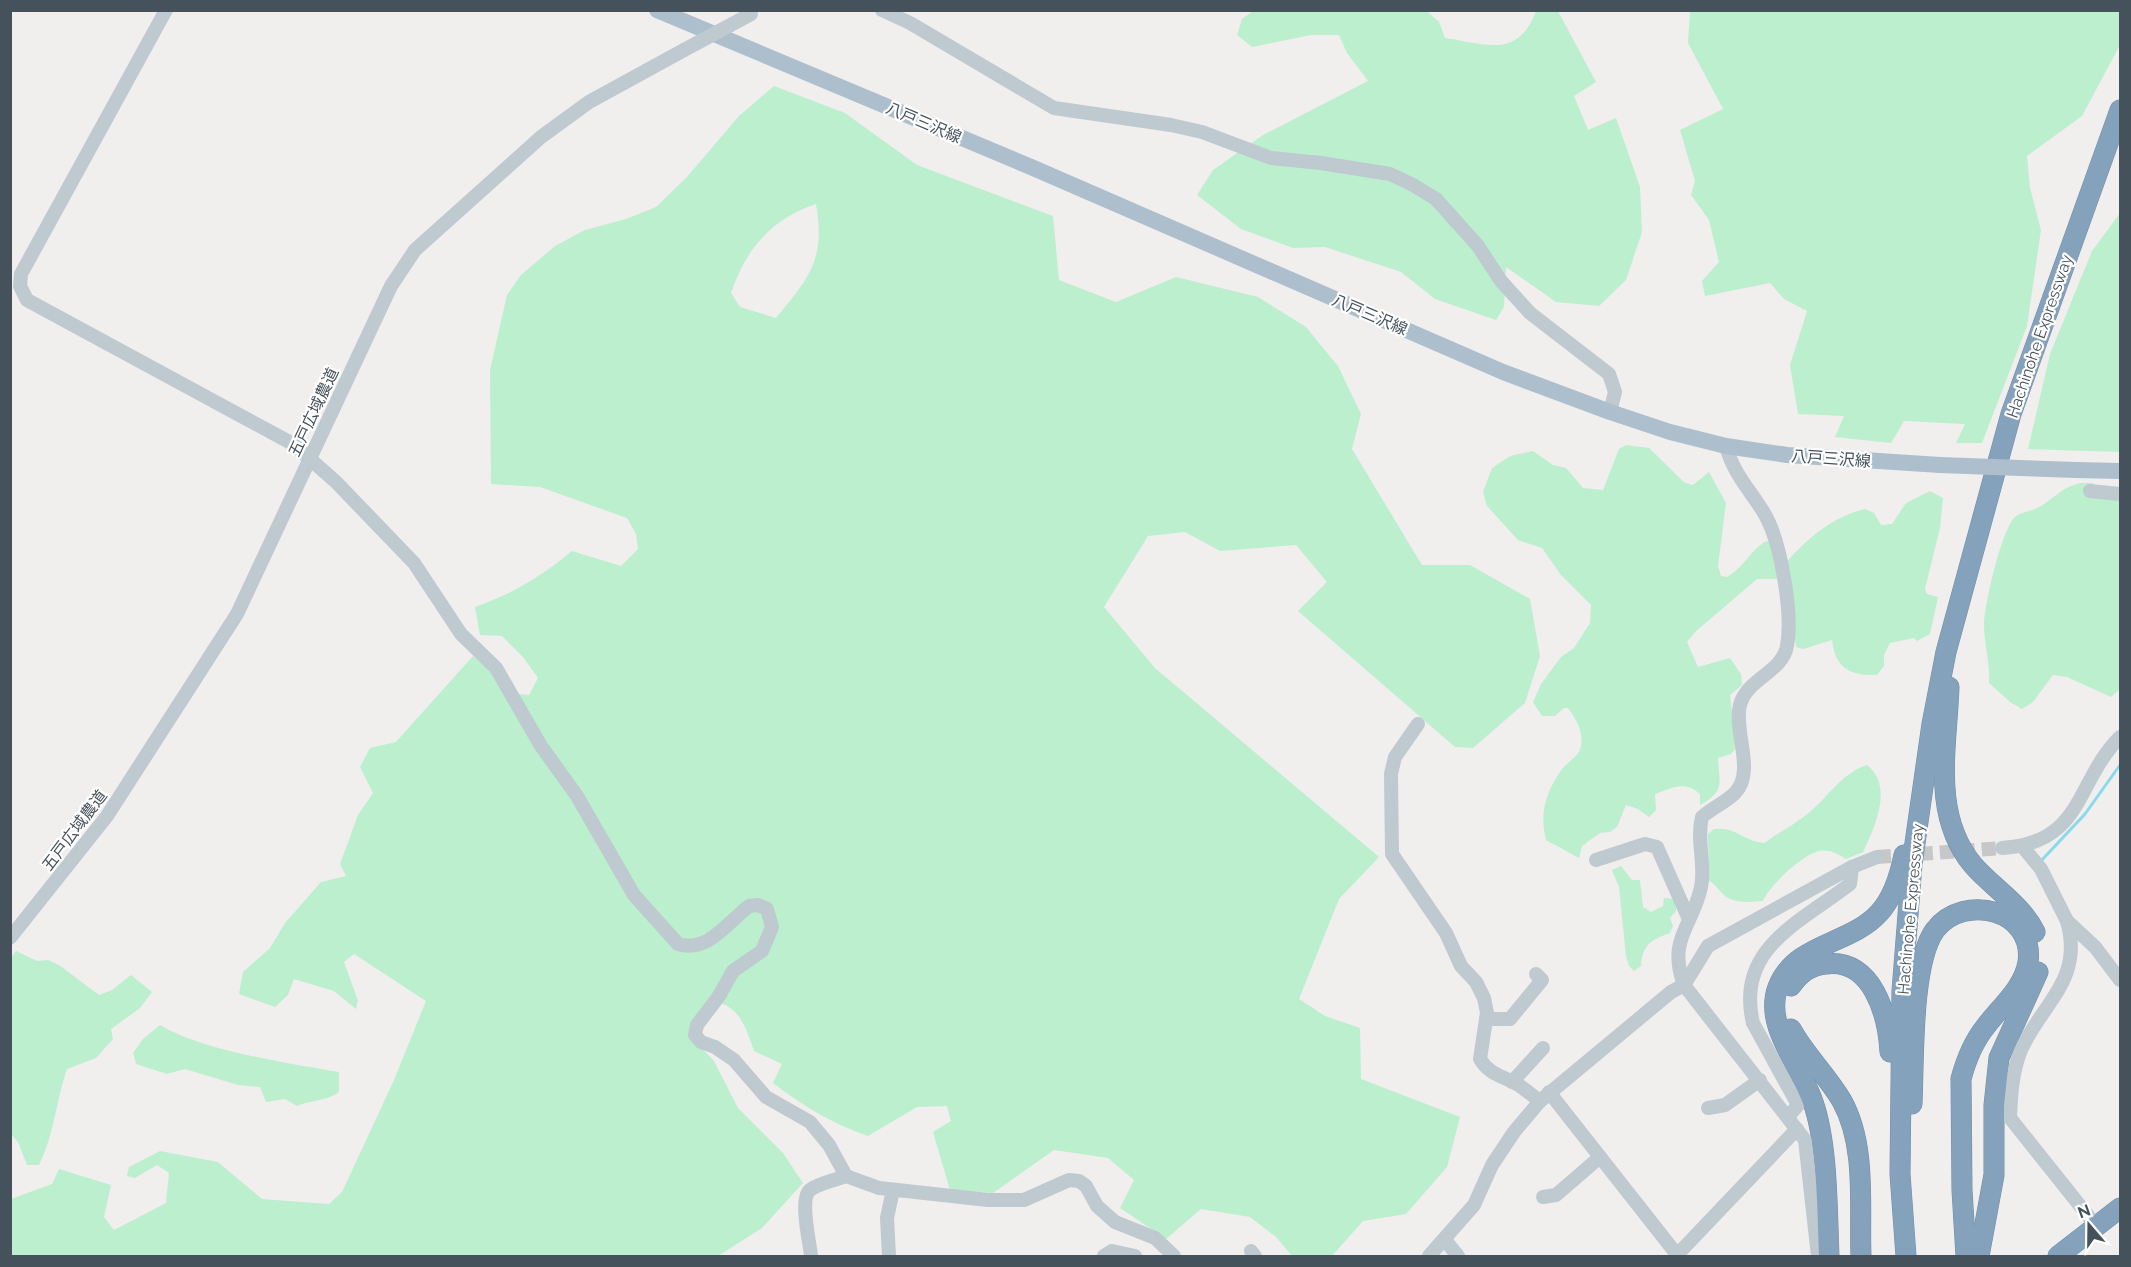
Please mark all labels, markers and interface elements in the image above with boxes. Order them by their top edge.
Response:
street label: 八戸三沢線 [883,98,964,147]
street label: Hachinohe Expressway [2003,252,2076,420]
street label: 八戸三沢線 [1329,290,1410,339]
street label: 五戸広域農道 [285,365,342,460]
street label: 八戸三沢線 [1790,446,1872,471]
street label: 五戸広域農道 [38,786,111,874]
street label: Hachinohe Expressway [1894,823,1927,995]
north arrow [2059,1195,2119,1255]
text: N [2075,1200,2093,1222]

